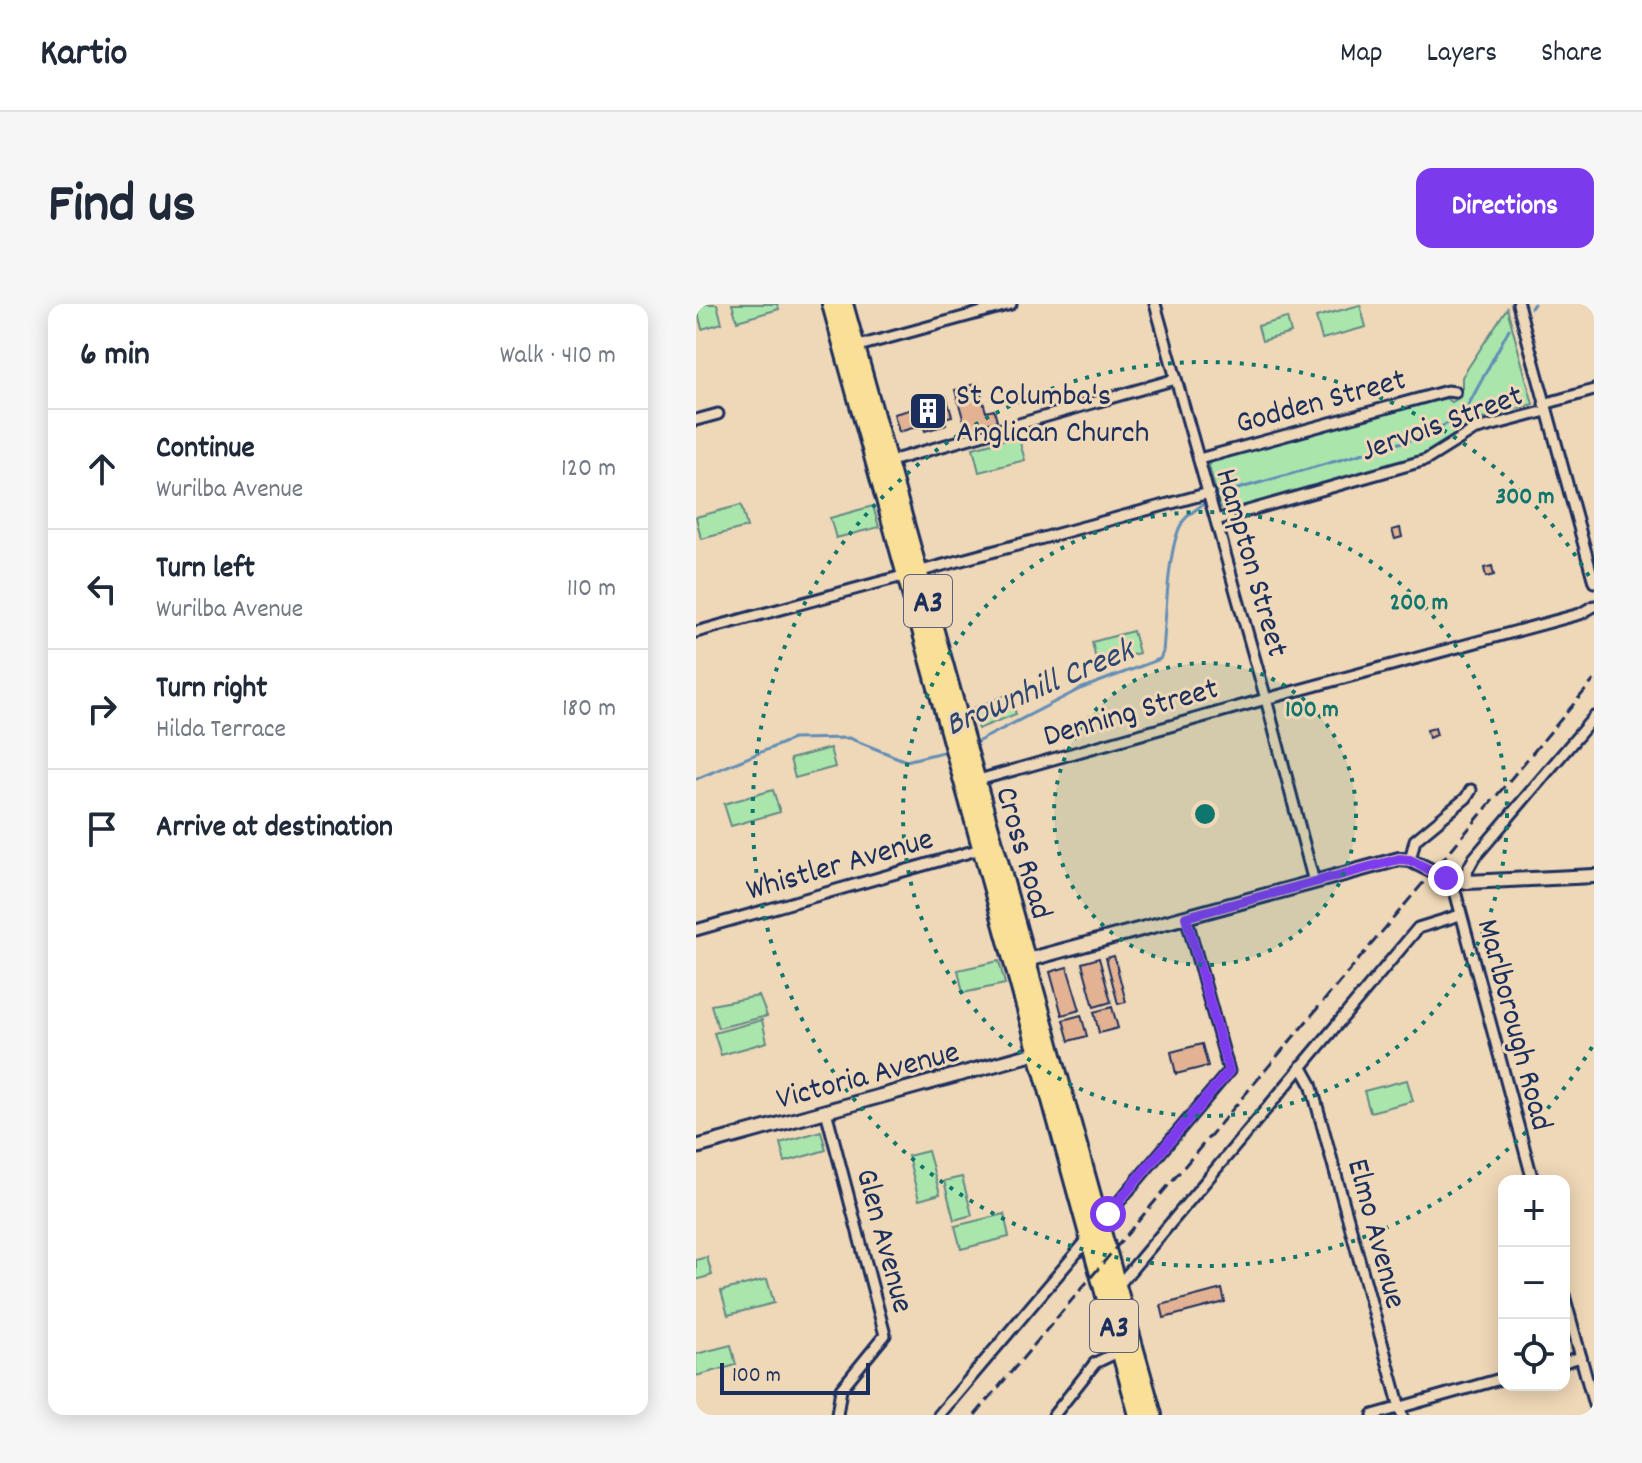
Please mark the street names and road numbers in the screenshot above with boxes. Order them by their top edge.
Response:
street label: Godden Street [1231,359,1412,449]
street label: Jervois Street [1355,375,1530,476]
street label: Hampton Street [1200,464,1298,663]
road number: A3 [904,575,952,627]
street label: Denning Street [1039,668,1224,762]
street label: Cross Road [980,782,1062,925]
street label: Whistler Avenue [741,818,939,915]
street label: Marlborough Road [1462,914,1562,1136]
street label: Victoria Avenue [772,1031,965,1124]
street label: Elmo Avenue [1332,1154,1416,1314]
street label: Glen Avenue [841,1164,923,1318]
road number: A3 [1090,1300,1138,1352]

